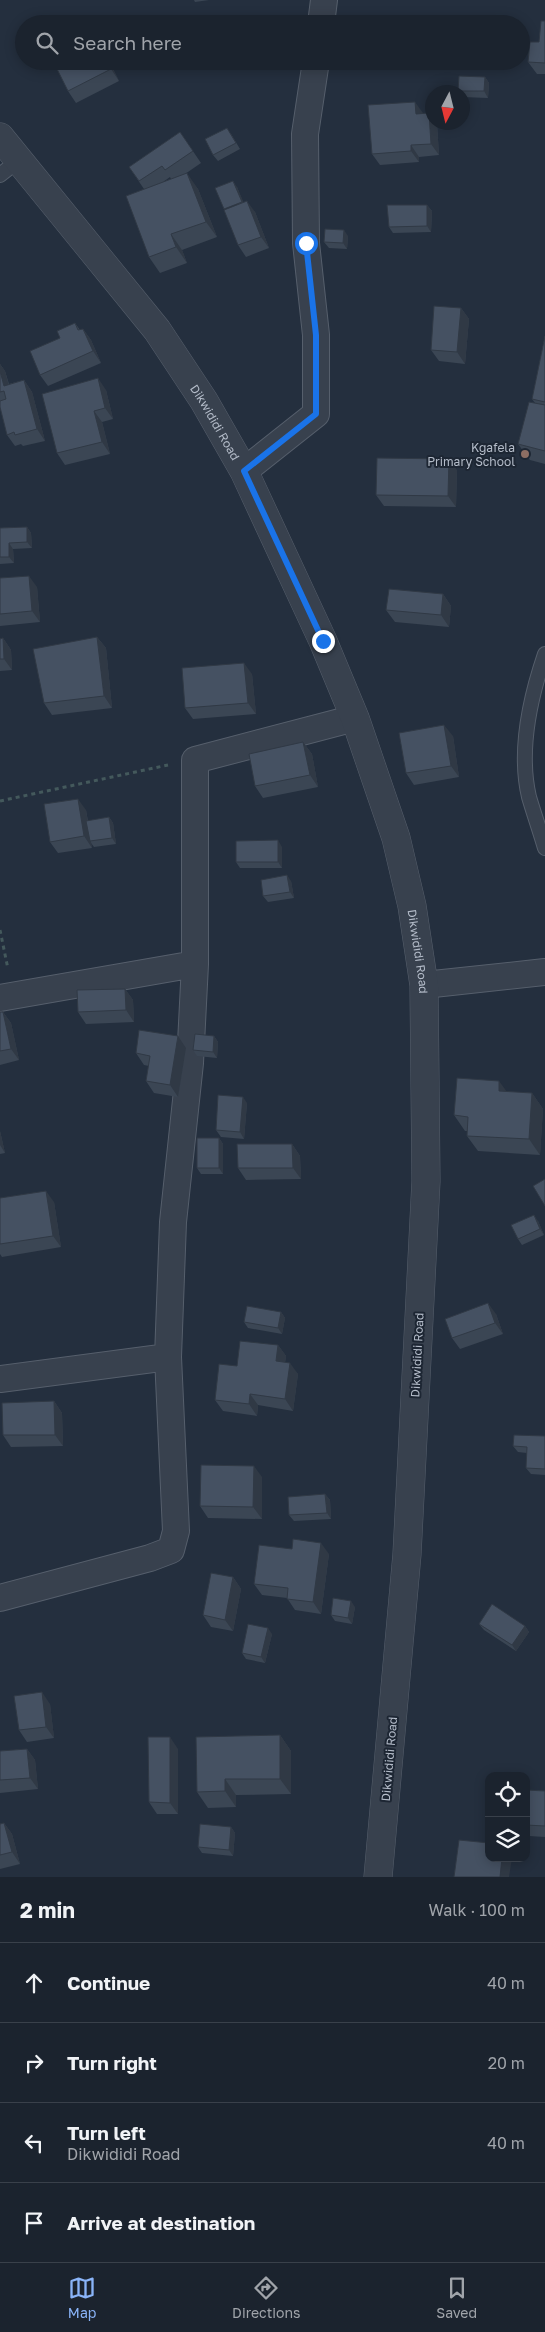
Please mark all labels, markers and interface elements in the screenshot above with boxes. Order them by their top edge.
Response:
search box [15,15,530,70]
icon: search [33,29,61,57]
text: Search here [73,31,182,54]
north arrow [425,85,470,130]
route start [295,232,318,255]
street label: Dikwididi Road [188,381,244,463]
place label: Kgafela Primary School [427,440,515,469]
marker: Kgafela Primary School [519,448,531,460]
route end [312,630,335,653]
street label: Dikwididi Road [405,908,432,994]
street label: Dikwididi Road [407,1312,427,1398]
street label: Dikwididi Road [378,1716,400,1802]
map controls [485,1772,530,1862]
button: locate [485,1772,530,1817]
button: layers [485,1817,530,1862]
text: 2 min [20,1897,75,1923]
text: Walk · 100 m [429,1900,525,1920]
icon: ahead [20,1969,48,1997]
text: Continue [67,1971,150,1994]
text: 40 m [487,1973,525,1993]
icon: right [20,2049,48,2077]
text: Turn right [67,2051,157,2074]
text: 20 m [488,2053,525,2073]
text: Turn left [67,2121,146,2144]
icon: left [20,2129,48,2157]
text: 40 m [487,2133,525,2153]
text: Dikwididi Road [67,2144,180,2164]
icon: arrive [20,2209,48,2237]
text: Arrive at destination [67,2211,255,2234]
tab: Map [68,2274,96,2321]
tab: Directions [232,2274,301,2321]
tab: Saved [436,2274,477,2321]

